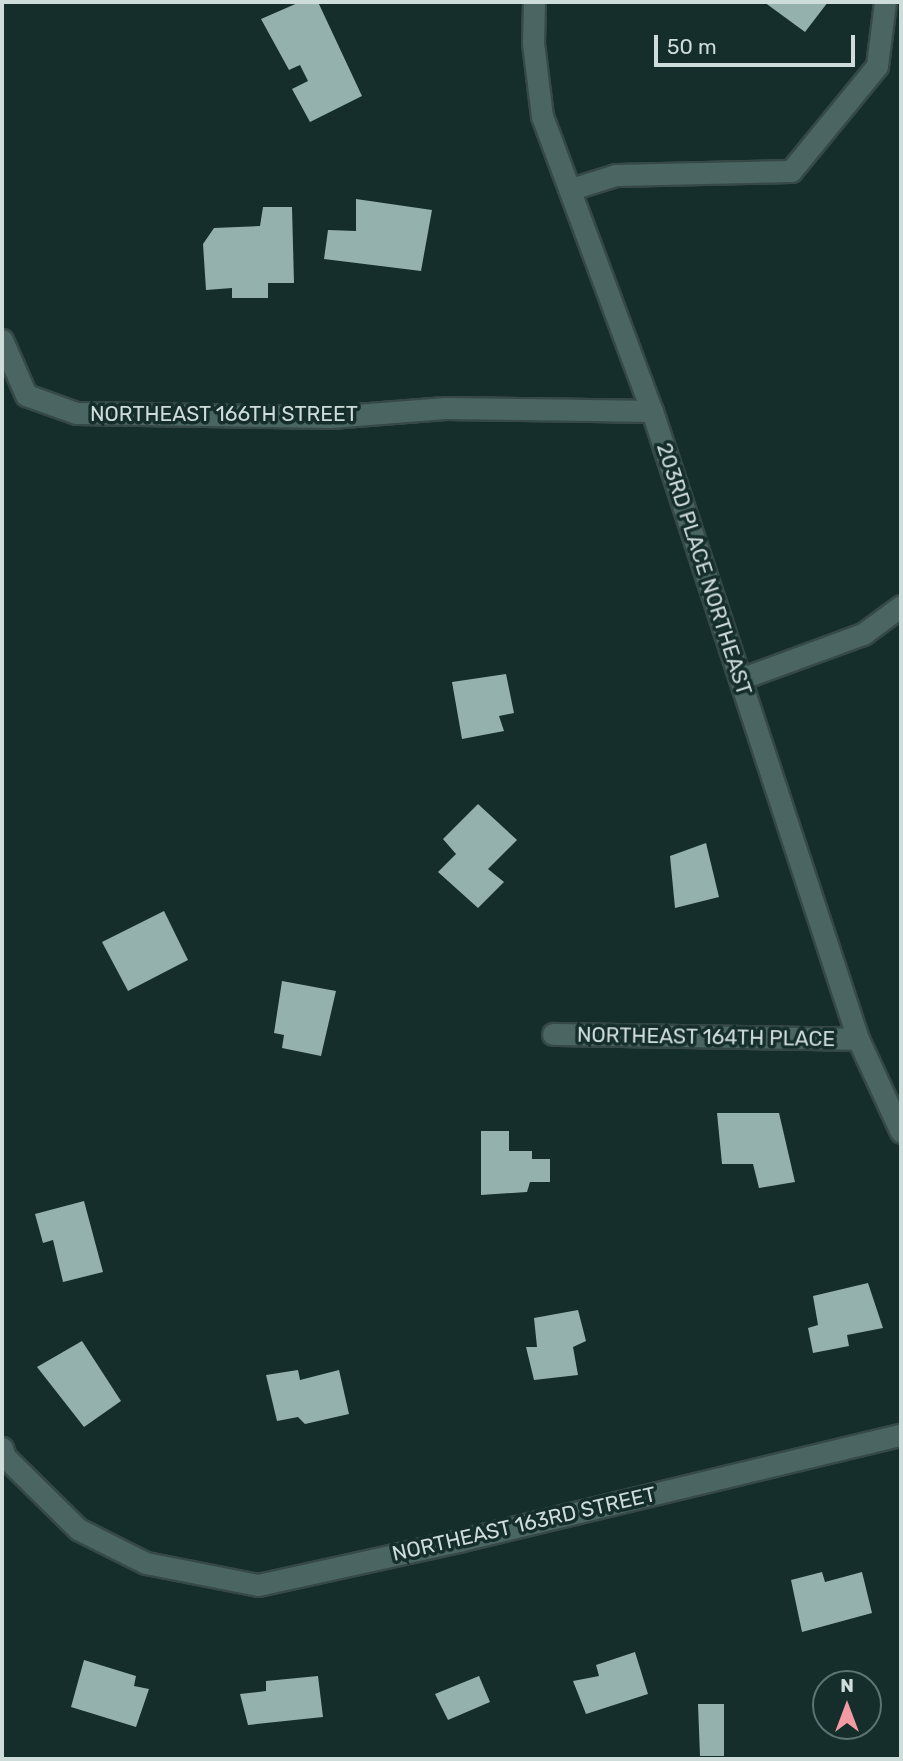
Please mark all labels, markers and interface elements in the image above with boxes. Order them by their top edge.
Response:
scale bar [658,21,859,65]
text: 50 m [667,34,717,59]
street label: NORTHEAST 166TH STREET [90,401,358,427]
street label: 203RD PLACE NORTHEAST [651,440,757,698]
street label: NORTHEAST 164TH PLACE [576,1022,836,1052]
street label: NORTHEAST 163RD STREET [389,1481,659,1567]
north arrow [812,1670,882,1740]
text: N [840,1674,854,1697]

